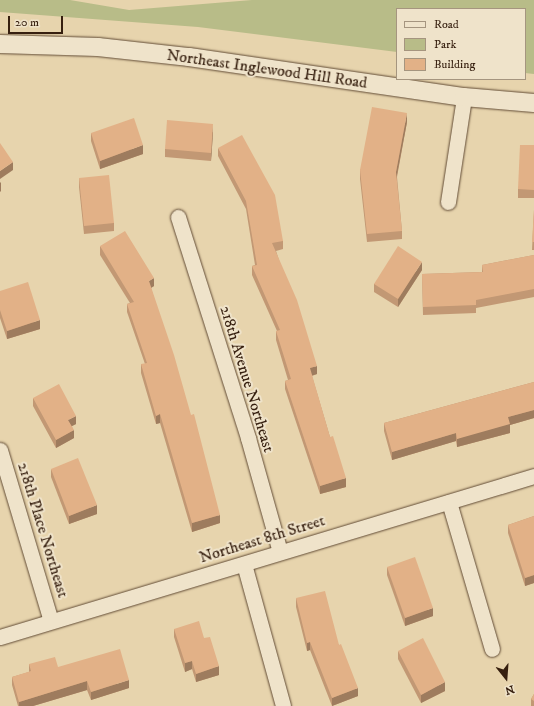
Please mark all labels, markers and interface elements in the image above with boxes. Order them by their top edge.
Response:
scale bar [10,8,65,34]
legend [396,8,526,80]
text: 20 m [15,15,39,30]
text: Road [434,17,459,32]
text: Park [434,37,456,52]
street label: Northeast Inglewood Hill Road [165,45,369,93]
text: Building [434,57,475,72]
street label: 218th Avenue Northeast [216,303,278,455]
street label: 218th Place Northeast [13,460,73,600]
street label: Northeast 8th Street [197,511,327,567]
north arrow [486,658,526,698]
text: N [503,681,516,697]

